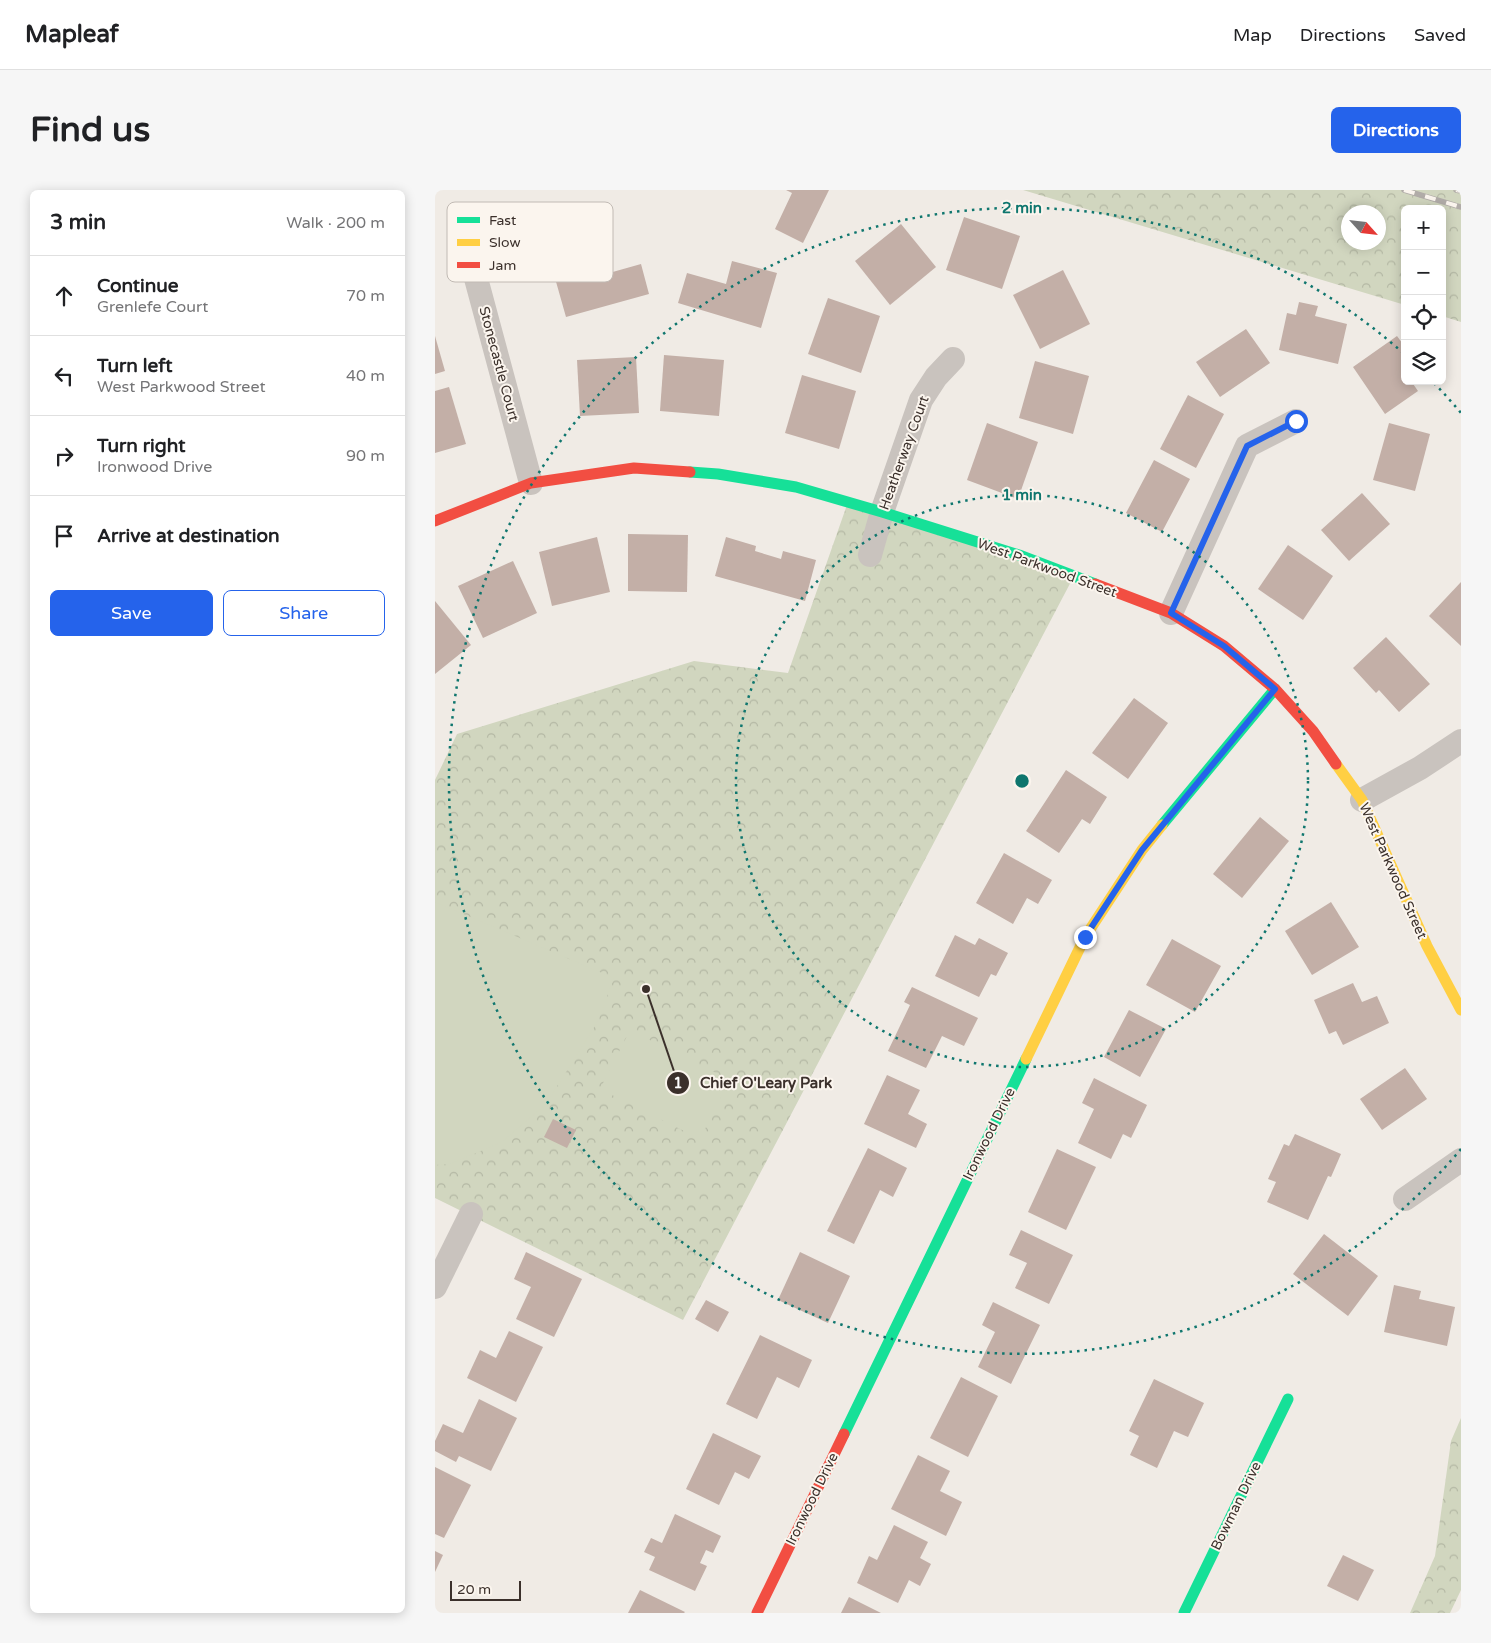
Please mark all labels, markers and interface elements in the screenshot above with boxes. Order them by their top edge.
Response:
text: Mapleaf [25,20,119,49]
text: Map [1233,24,1272,46]
text: Directions [1300,24,1386,46]
text: Saved [1414,24,1466,46]
button: Directions [1331,107,1461,153]
text: Find us [30,109,150,151]
text: 2 min [1002,199,1042,217]
legend [447,202,613,282]
north arrow [1341,205,1386,250]
map controls [1401,205,1446,385]
button: + [1401,205,1446,250]
text: 3 min [50,210,106,235]
text: Fast [489,212,517,229]
text: Walk · 200 m [286,213,385,233]
text: Slow [489,234,521,251]
button: − [1401,250,1446,295]
text: Jam [489,257,516,274]
text: Continue [97,275,179,297]
icon: ahead [50,282,78,310]
text: 70 m [346,286,385,306]
button: locate [1401,295,1446,340]
text: Grenlefe Court [97,297,208,317]
street label: Stonecastle Court [475,305,523,424]
button: layers [1401,340,1446,385]
text: Turn left [97,355,173,377]
icon: left [50,362,78,390]
text: 40 m [346,366,385,386]
text: West Parkwood Street [97,377,266,397]
street label: Heatherway Court [875,393,933,512]
route start [1285,410,1308,433]
text: Turn right [97,435,185,457]
icon: right [50,442,78,470]
text: 90 m [346,446,385,466]
text: Ironwood Drive [97,457,212,477]
text: 1 min [1002,486,1042,504]
icon: arrive [50,522,78,550]
text: Arrive at destination [97,525,280,547]
street label: West Parkwood Street [975,535,1120,601]
button: Save [50,590,213,636]
button: Share [223,590,385,636]
centre of rings [1013,772,1031,790]
street label: West Parkwood Street [1355,800,1431,942]
route end [1074,926,1097,949]
callout: Chief O'Leary Park [665,1068,843,1098]
text: 1 [673,1074,683,1092]
text: Chief O'Leary Park [700,1074,832,1093]
street label: Ironwood Drive [959,1085,1019,1183]
street label: Ironwood Drive [782,1450,842,1548]
street label: Bowman Drive [1207,1459,1265,1553]
scale bar [450,1578,521,1601]
text: 20 m [457,1581,491,1598]

